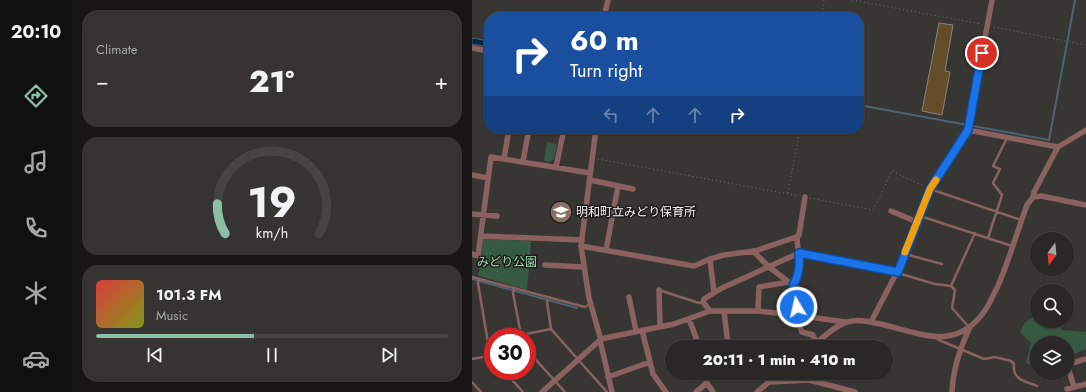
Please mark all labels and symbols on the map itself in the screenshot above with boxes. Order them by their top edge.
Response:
pin [965,36,999,70]
school or university icon: 明和町立みどり保育所 [548,199,574,225]
place label: 明和町立みどり保育所 [576,203,696,221]
north arrow [1030,232,1074,276]
park label: みどり公園 [477,253,537,271]
position arrow [776,286,818,328]
speed limit sign: 30 [484,328,536,380]

